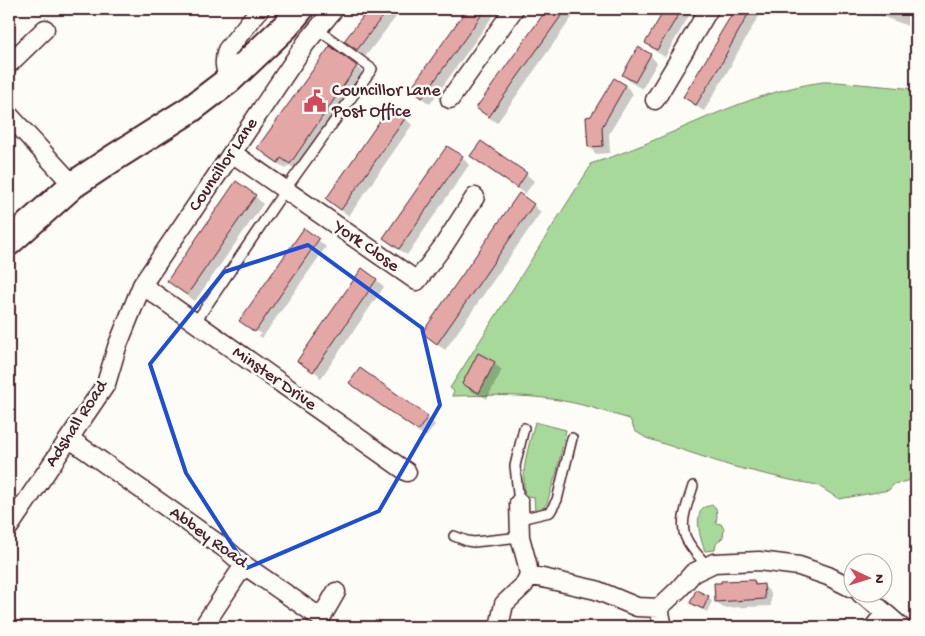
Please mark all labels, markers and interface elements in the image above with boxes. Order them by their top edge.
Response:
place label: Councillor Lane Post Office [331,81,441,123]
public building icon: Councillor Lane Post Office [302,88,328,114]
street label: Councillor Lane [185,114,263,216]
street label: York Close [327,216,403,278]
street label: Minster Drive [228,342,321,416]
street label: Adshall Road [41,376,114,471]
street label: Abbey Road [165,503,252,574]
north arrow [842,554,892,604]
text: N [870,574,887,584]

